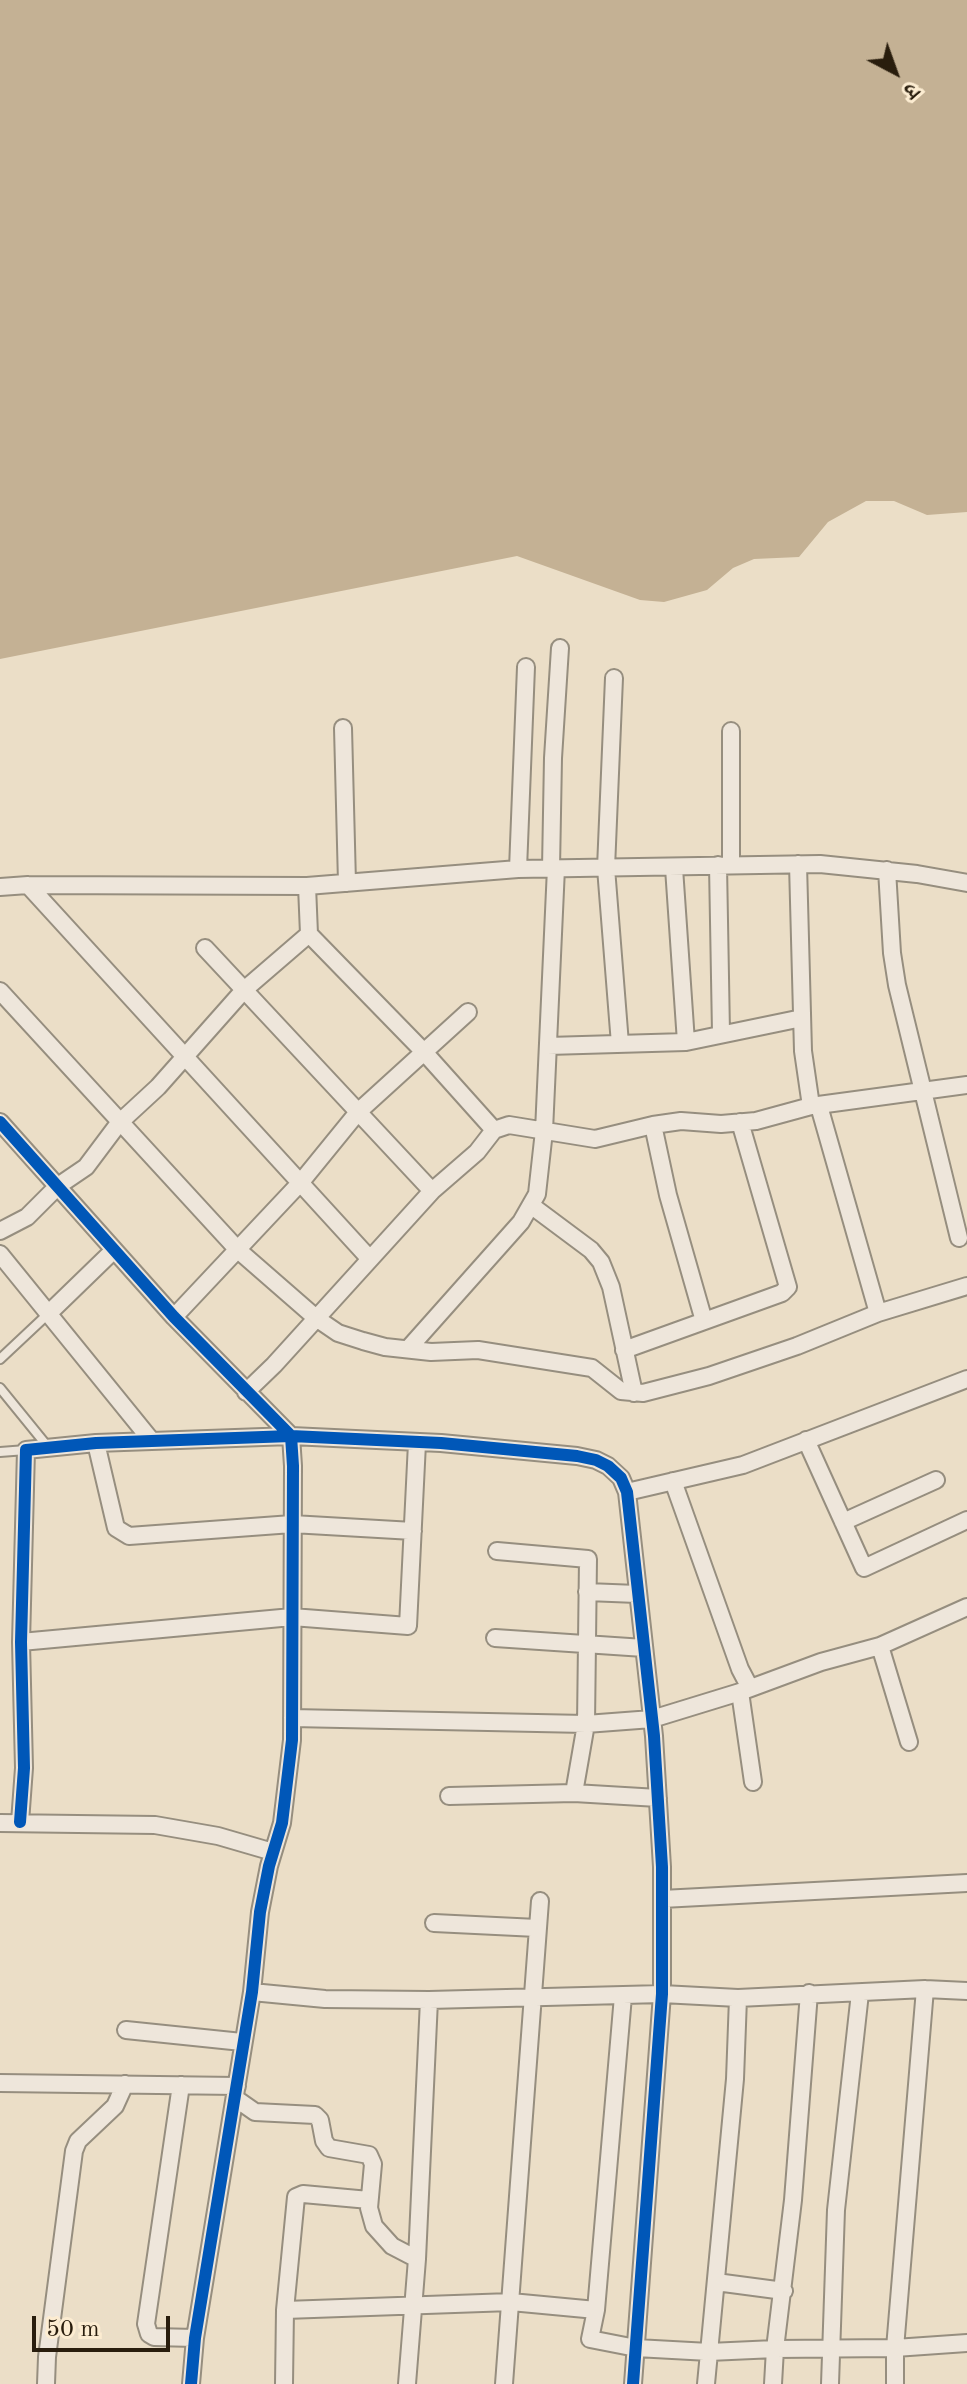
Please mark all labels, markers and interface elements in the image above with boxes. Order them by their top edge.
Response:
north arrow [855,32,935,112]
text: उ [899,78,922,102]
scale bar [36,2300,174,2350]
text: 50 m [46,2318,100,2342]

